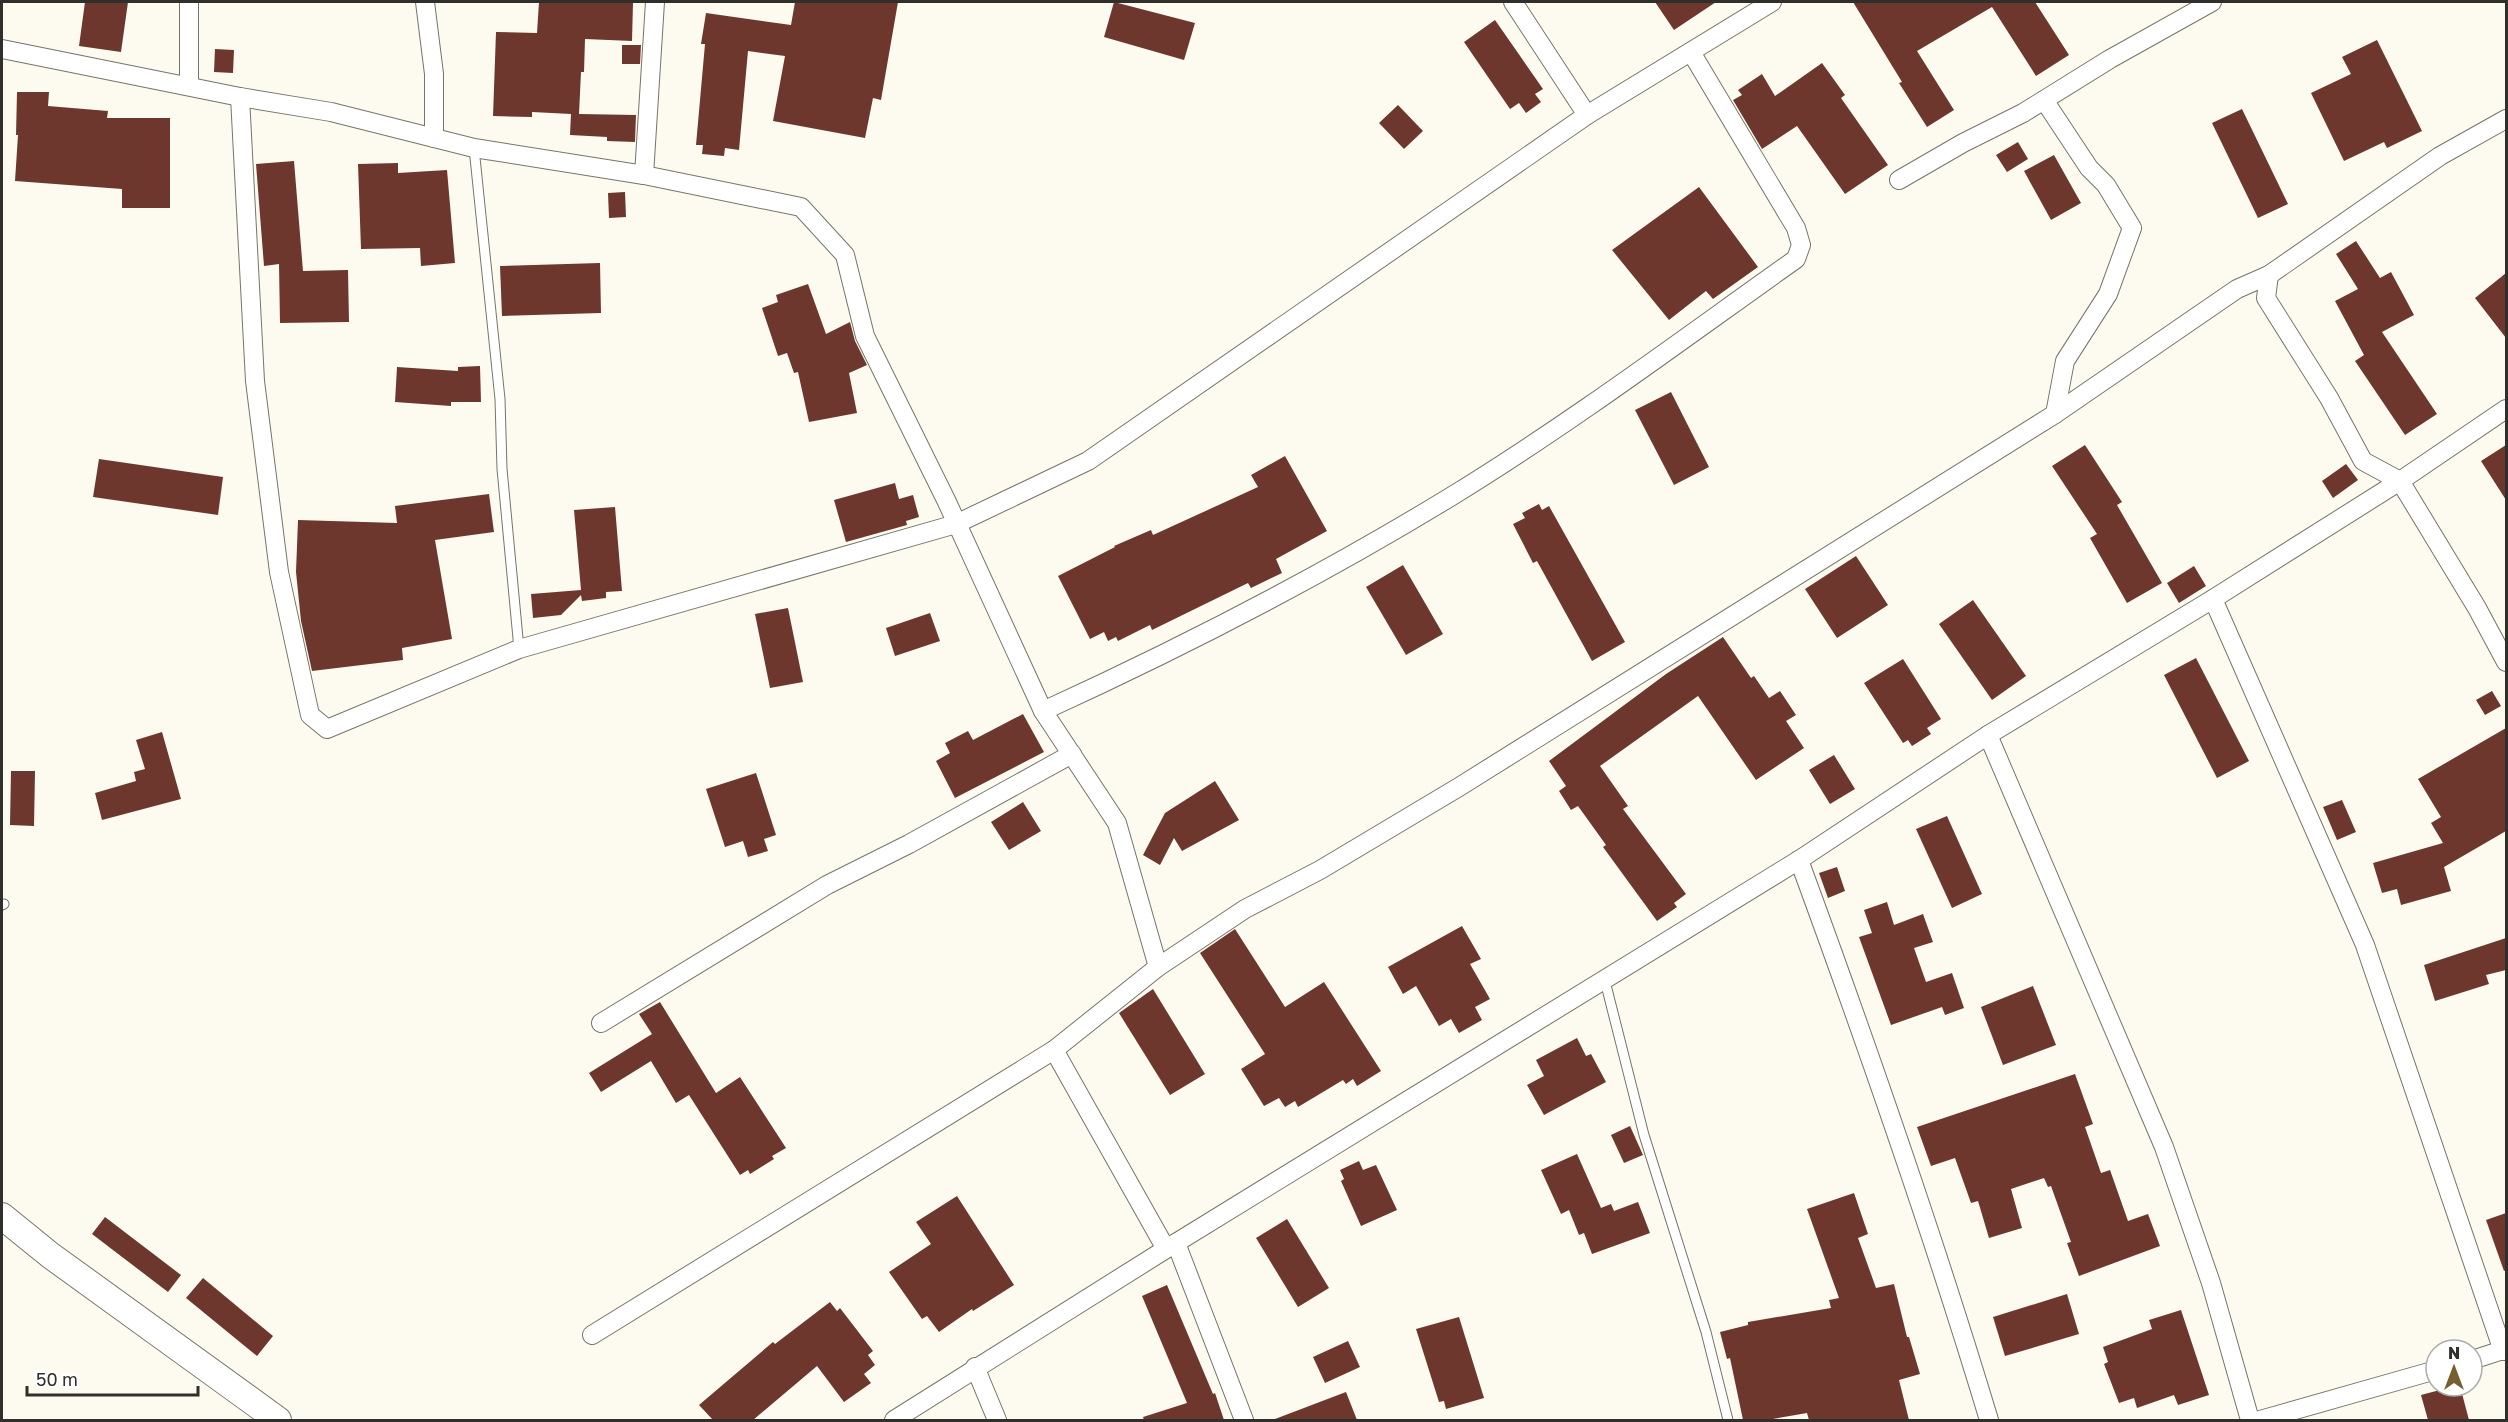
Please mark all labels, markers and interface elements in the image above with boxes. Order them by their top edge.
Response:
north arrow [2424,1338,2484,1398]
text: N [2448,1343,2460,1363]
scale bar [27,1359,198,1397]
text: 50 m [36,1368,78,1390]

